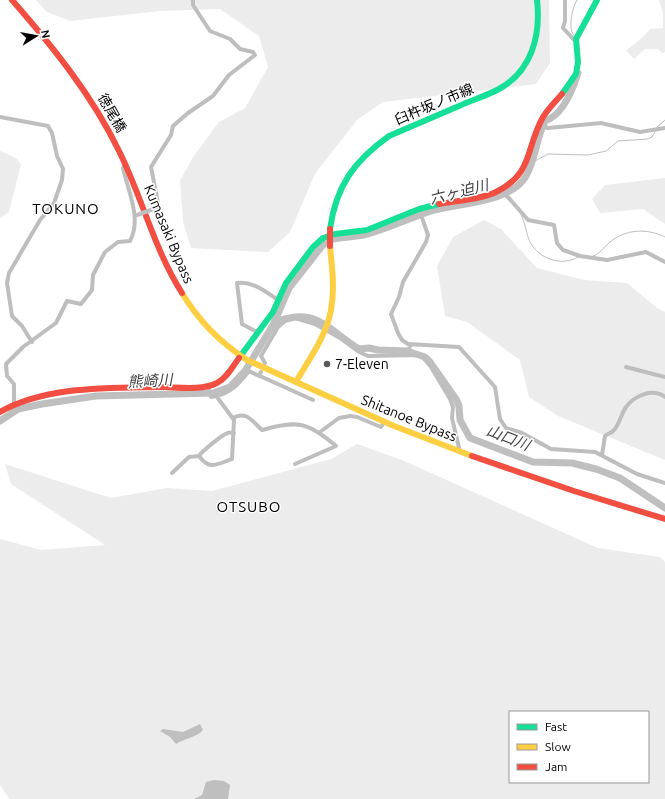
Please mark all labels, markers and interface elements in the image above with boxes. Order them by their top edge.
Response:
north arrow [16,16,56,56]
text: N [39,29,52,39]
street label: 臼杵坂ノ市線 [392,80,476,128]
street label: 徳尾橋 [95,91,129,135]
water label: 六ヶ迫川 [428,176,492,207]
street label: Kumasaki Bypass [141,182,197,286]
district label: TOKUNO [32,200,100,217]
place label: 7-Eleven [335,356,389,372]
marker: 7-Eleven [322,359,332,369]
water label: 熊崎川 [127,371,175,390]
street label: Shitanoe Bypass [359,392,459,444]
water label: 山口川 [484,422,534,454]
district label: OTSUBO [217,498,282,515]
legend [509,711,649,783]
text: Fast [545,720,567,733]
text: Slow [545,740,571,753]
text: Jam [545,760,567,773]

